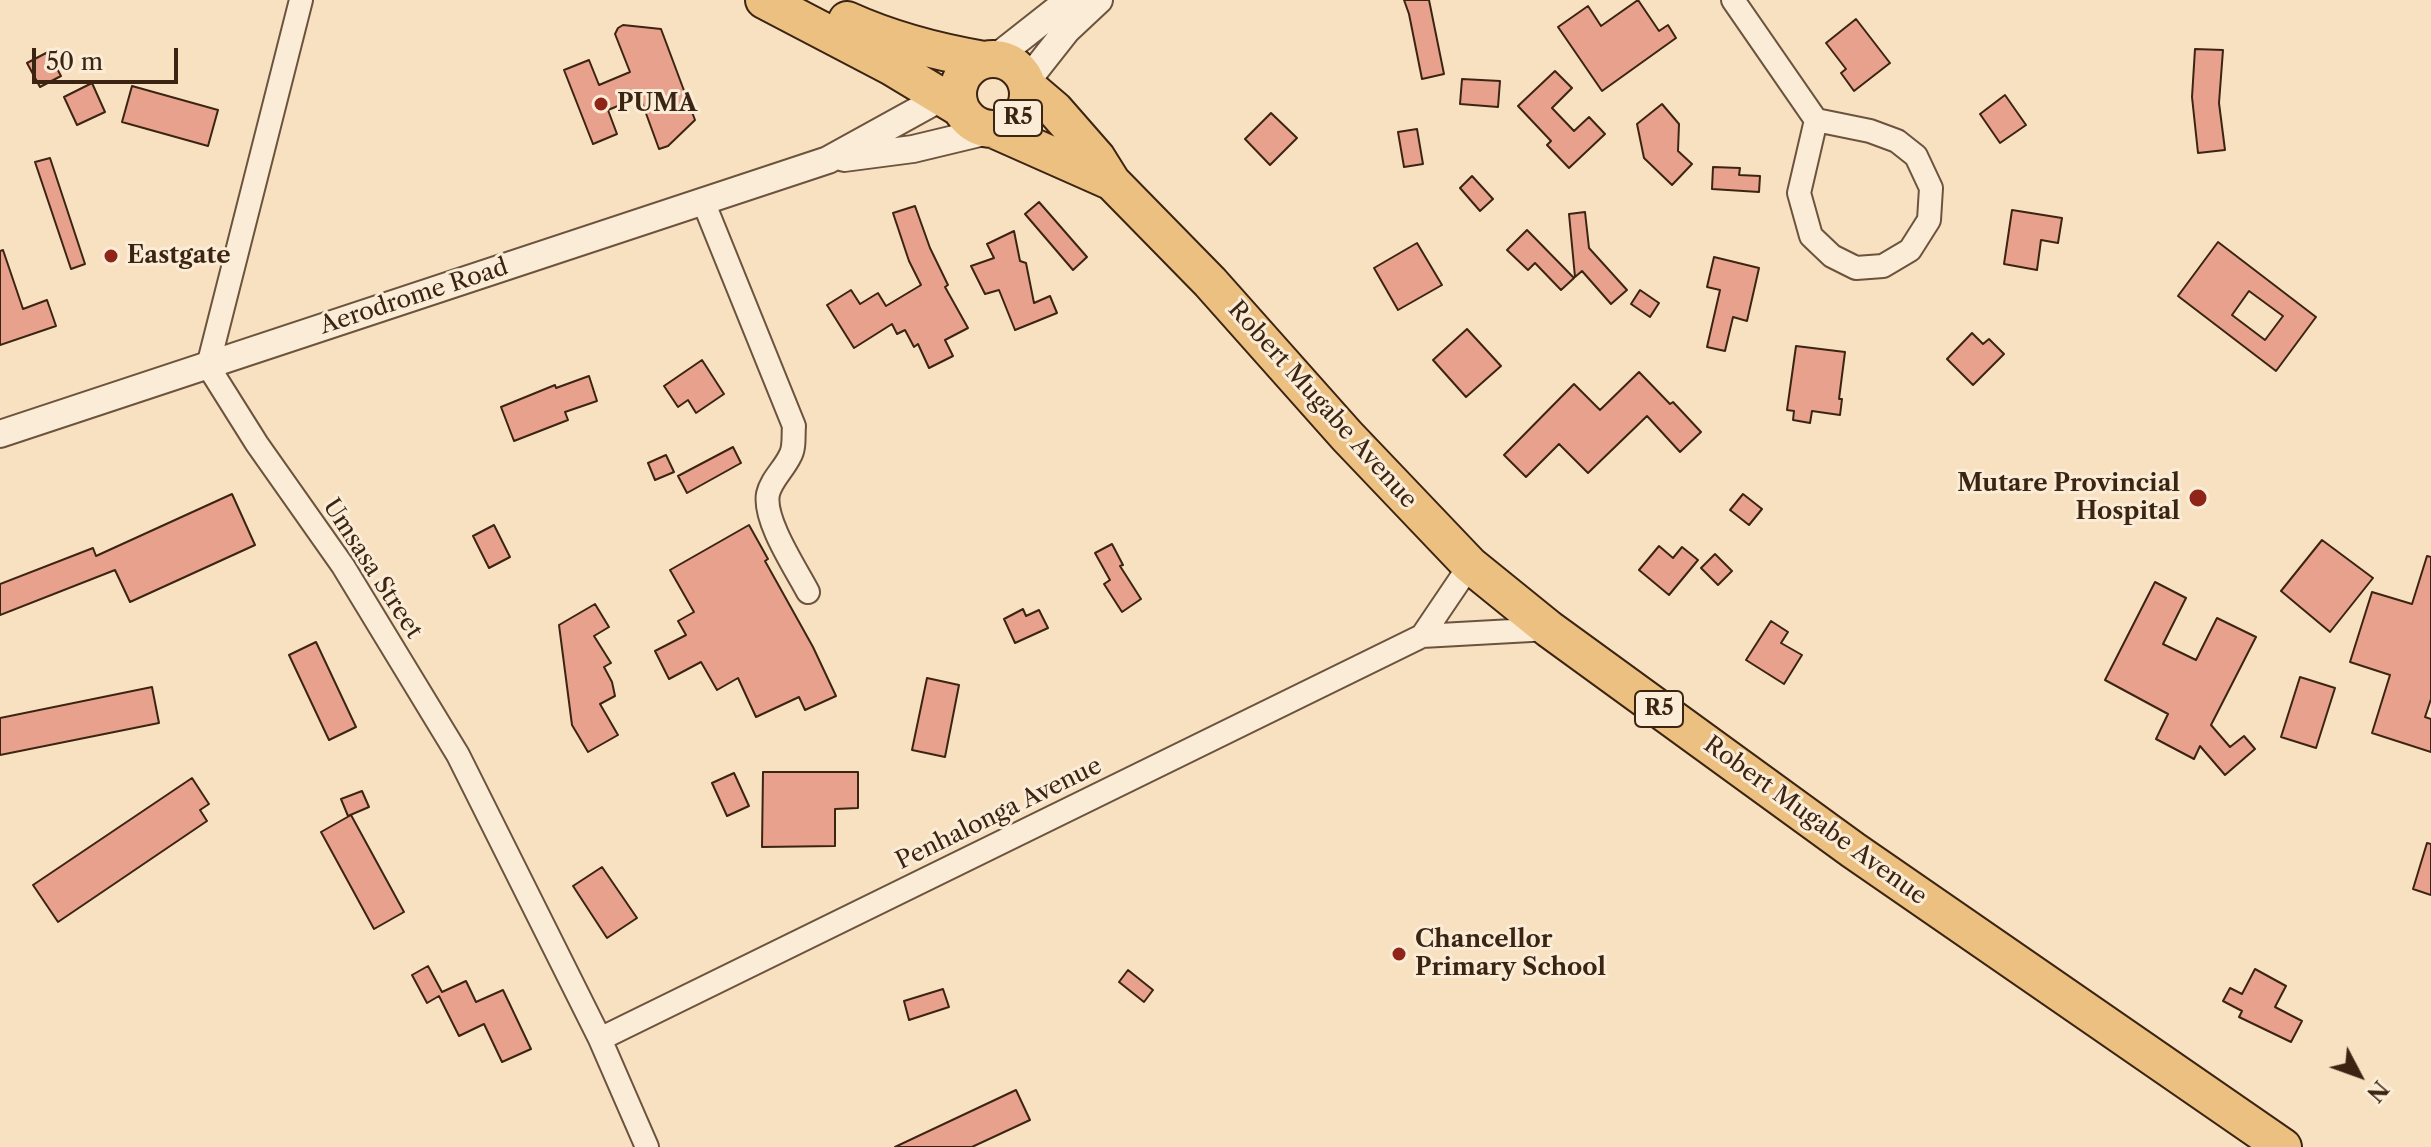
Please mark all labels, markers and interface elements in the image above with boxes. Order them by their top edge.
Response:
scale bar [36,32,182,82]
text: 50 m [46,47,103,76]
place label: PUMA [617,90,697,118]
marker: PUMA [592,95,610,113]
road number: R5 [994,100,1042,136]
place label: Eastgate [127,242,231,270]
marker: Eastgate [102,247,120,265]
street label: Aerodrome Road [316,253,512,341]
street label: Robert Mugabe Avenue [1221,296,1423,514]
place label: Mutare Provincial Hospital [1957,470,2180,526]
marker: Mutare Provincial Hospital [2187,487,2209,509]
street label: Umsasa Street [316,494,428,644]
road number: R5 [1635,691,1683,727]
street label: Robert Mugabe Avenue [1698,730,1932,912]
street label: Penhalonga Avenue [891,752,1107,876]
place label: Chancellor Primary School [1415,926,1606,982]
marker: Chancellor Primary School [1390,945,1408,963]
north arrow [2319,1035,2399,1115]
text: N [2361,1075,2394,1107]

